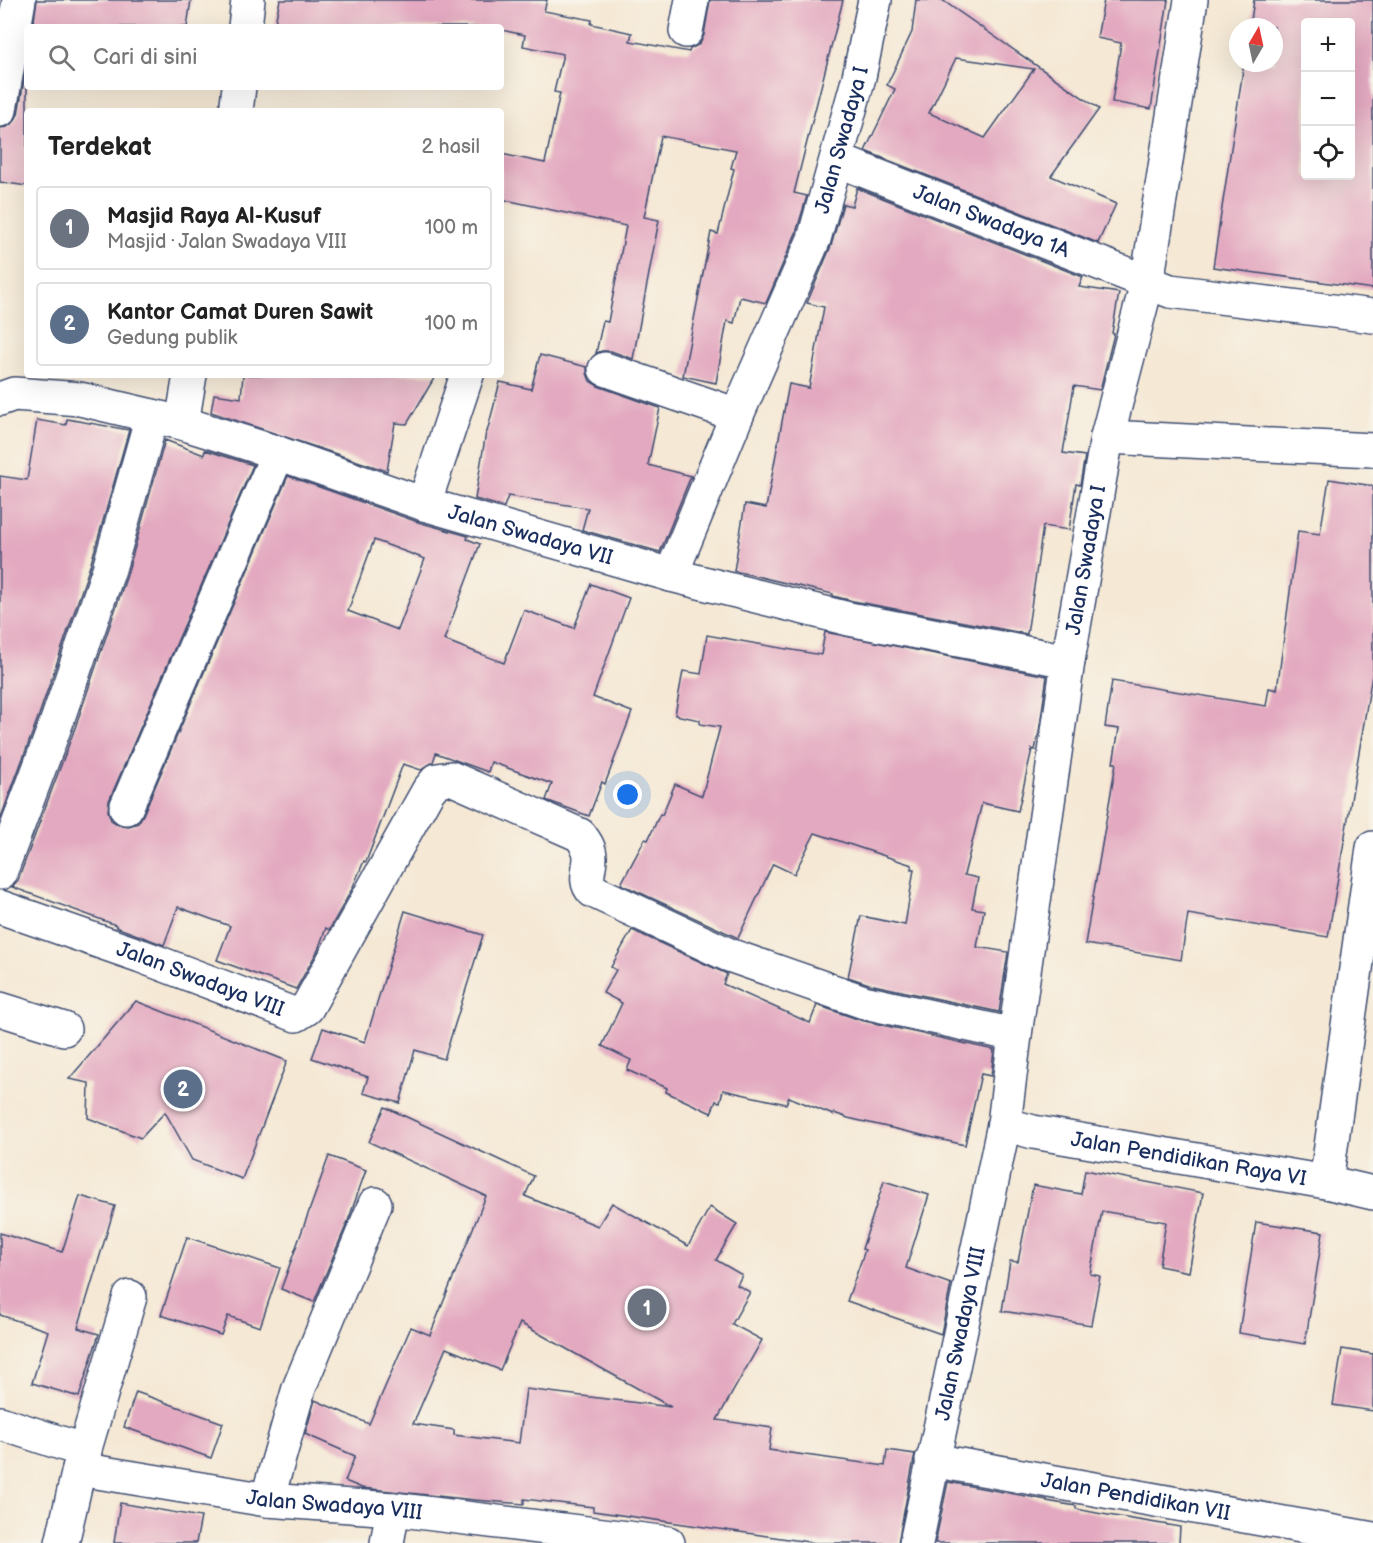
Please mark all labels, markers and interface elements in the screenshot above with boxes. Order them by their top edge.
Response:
north arrow [1229,18,1283,72]
map controls [1301,18,1355,180]
button: + [1301,18,1355,72]
search box [24,24,504,90]
icon: search [45,41,78,74]
text: Cari di sini [93,44,197,71]
street label: Jalan Swadaya I [810,64,874,216]
button: − [1301,72,1355,126]
button: locate [1301,126,1355,180]
text: Terdekat [48,132,151,163]
text: 2 hasil [421,135,480,159]
street label: Jalan Swadaya 1A [909,179,1073,263]
text: Masjid Raya Al-Kusuf [107,203,321,230]
text: 1 [65,216,74,240]
text: 100 m [425,216,478,240]
text: Masjid · Jalan Swadaya VIII [107,230,347,254]
text: Kantor Camat Duren Sawit [107,299,373,326]
text: 2 [64,312,75,336]
text: 100 m [425,312,478,336]
text: Gedung publik [107,326,237,350]
street label: Jalan Swadaya I [1061,483,1111,637]
street label: Jalan Swadaya VII [445,500,616,571]
your location [613,780,642,809]
street label: Jalan Swadaya VIII [113,937,287,1022]
pin: 2 [164,1066,202,1112]
street label: Jalan Pendidikan Raya VI [1069,1127,1308,1191]
street label: Jalan Swadaya VIII [930,1245,991,1423]
pin: 1 [628,1286,666,1330]
street label: Jalan Pendidikan VII [1039,1468,1232,1526]
street label: Jalan Swadaya VIII [244,1485,424,1526]

